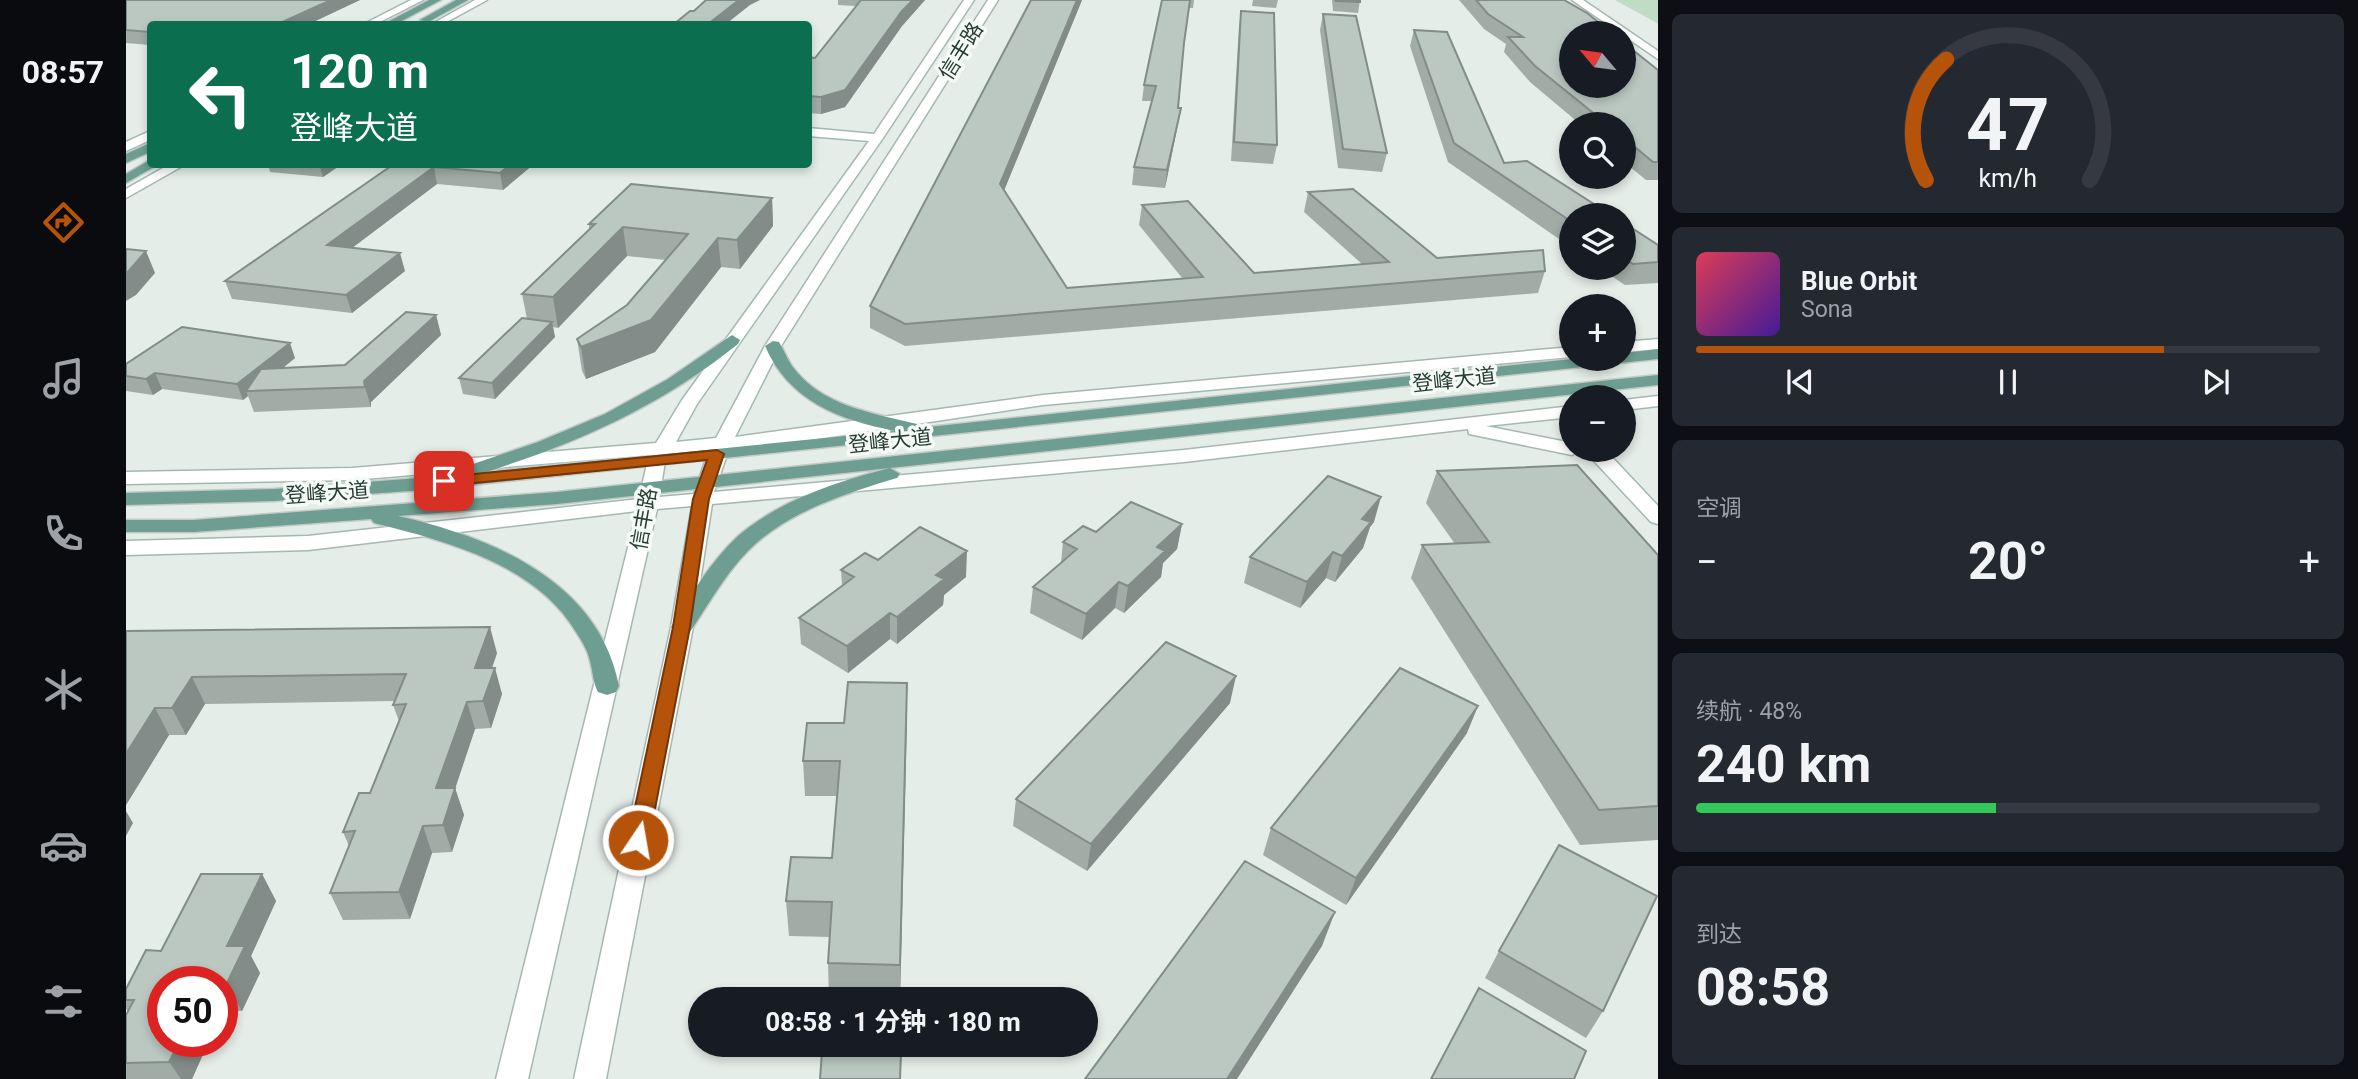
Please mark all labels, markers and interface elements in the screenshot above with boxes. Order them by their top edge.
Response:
street label: 信丰路 [934,18,988,84]
north arrow [1559,21,1636,98]
map controls [1559,21,1636,462]
text: 120 m [290,43,429,100]
icon: left [175,49,266,140]
text: 08:57 [22,53,104,91]
text: 47 [1966,82,2050,168]
text: 登峰大道 [290,109,418,147]
button: search [1559,112,1636,189]
text: km/h [1979,163,2037,192]
icon: directions [39,198,88,247]
button: layers [1559,203,1636,280]
text: Blue Orbit [1801,266,1917,296]
button: + [1559,294,1636,371]
text: Sona [1801,296,1853,323]
icon: music [39,354,88,403]
icon: previous [1781,363,1819,401]
icon: pause [1989,363,2027,401]
icon: next [2197,363,2235,401]
street label: 登峰大道 [1411,364,1497,396]
button: − [1559,385,1636,462]
street label: 登峰大道 [847,425,933,457]
pin [414,451,474,511]
icon: arrive [425,462,463,500]
street label: 登峰大道 [284,478,370,508]
street label: 信丰路 [627,486,661,552]
text: 空调 [1696,495,1742,522]
icon: phone [39,509,88,558]
text: 20° [1968,531,2048,592]
text: − [1696,540,1718,584]
text: + [2298,540,2320,584]
icon: climate [39,665,88,714]
text: 续航 · 48% [1696,698,1802,725]
text: 240 km [1696,734,1871,795]
position arrow [601,803,675,877]
icon: car [39,821,88,870]
text: 到达 [1696,921,1742,948]
text: 08:58 [1696,957,1830,1018]
speed limit sign: 50 [147,966,238,1057]
icon: filters [39,977,88,1026]
text: 08:58 · 1 分钟 · 180 m [765,1007,1021,1037]

